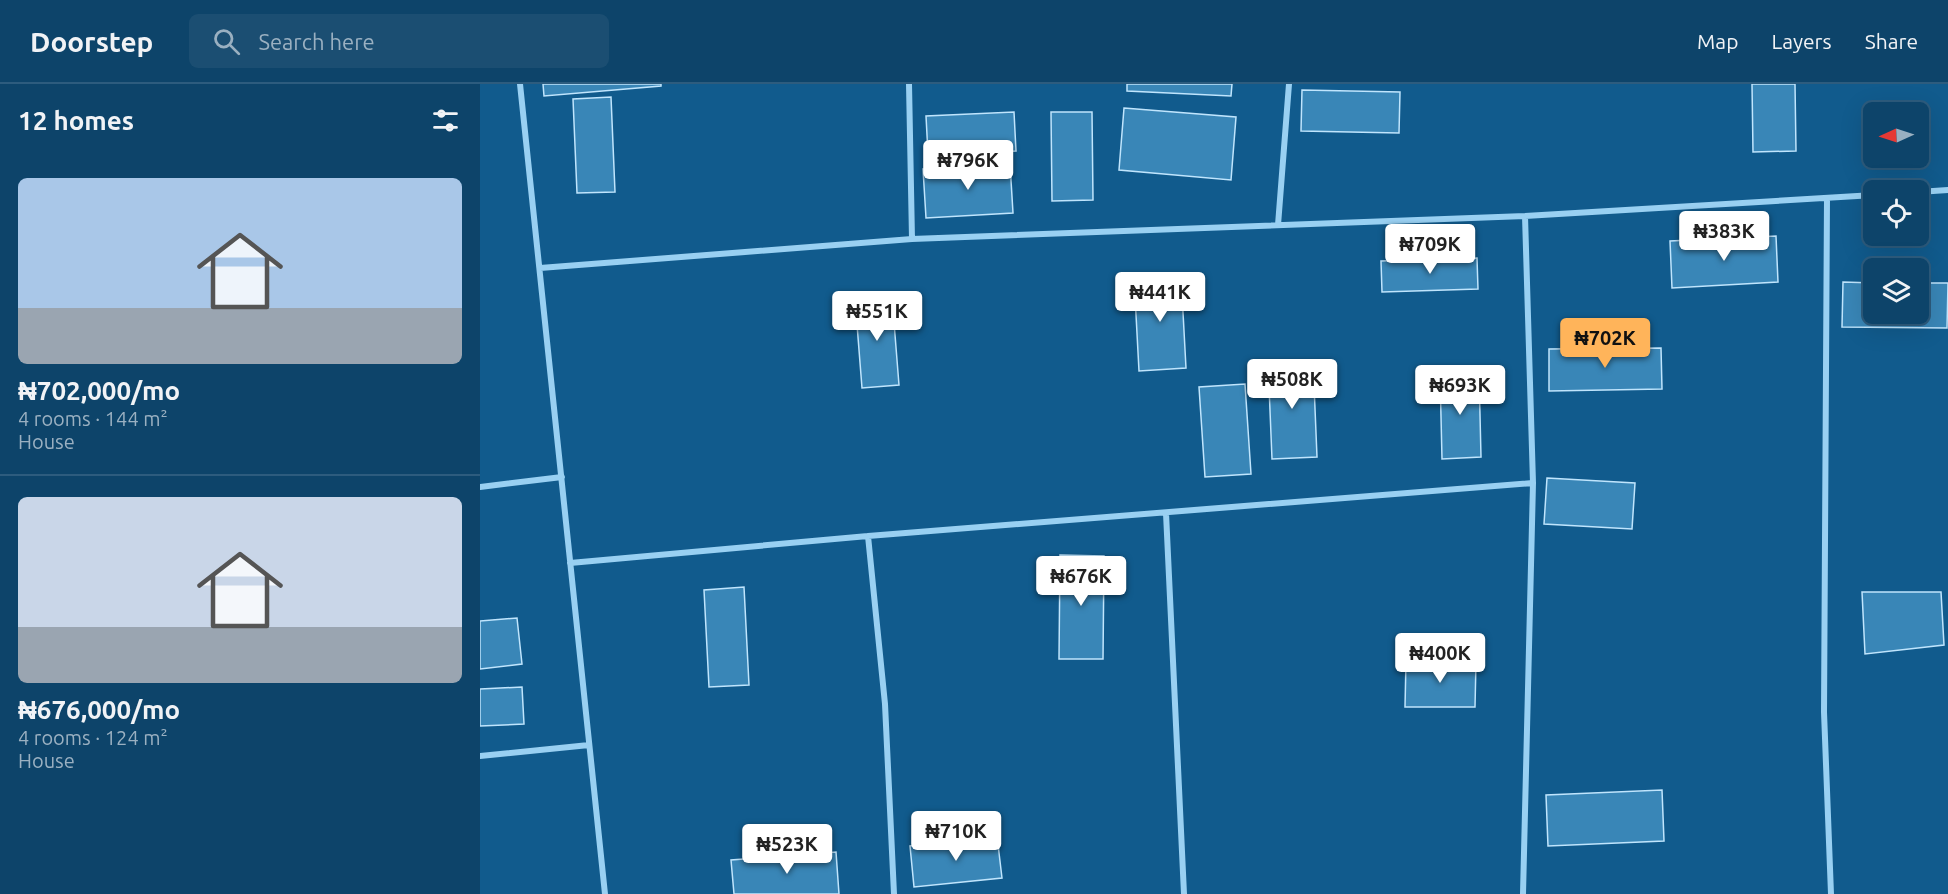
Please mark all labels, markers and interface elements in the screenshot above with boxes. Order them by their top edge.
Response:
search box [189,14,609,68]
icon: search [210,25,243,58]
text: Doorstep [30,26,153,57]
text: Search here [258,29,375,54]
text: Map [1697,29,1738,53]
text: Layers [1771,29,1832,53]
text: Share [1865,29,1918,53]
north arrow [1863,102,1929,168]
map controls [1863,102,1929,324]
icon: filters [429,104,462,137]
text: 12 homes [18,106,134,135]
pin: ₦796K [926,140,1010,191]
text: ₦796K [937,148,999,171]
button: locate [1863,180,1929,246]
pin: ₦383K [1682,211,1766,262]
icon: home [186,217,294,325]
text: ₦383K [1693,219,1755,242]
pin: ₦709K [1388,224,1472,275]
text: ₦709K [1399,232,1461,255]
button: layers [1863,258,1929,324]
pin: ₦441K [1118,272,1202,323]
text: ₦441K [1129,280,1191,303]
pin: ₦551K [835,291,919,342]
text: ₦551K [846,299,908,322]
pin: ₦702K [1563,318,1647,369]
text: ₦702K [1574,326,1636,349]
pin: ₦508K [1250,359,1334,410]
pin: ₦693K [1418,365,1502,416]
text: ₦508K [1261,367,1323,390]
text: ₦693K [1429,373,1491,396]
text: ₦702,000/mo [18,376,180,405]
text: 4 rooms · 144 m² [18,407,168,430]
text: House [18,430,75,453]
icon: home [186,536,294,644]
pin: ₦676K [1039,556,1123,607]
text: ₦676K [1050,564,1112,587]
pin: ₦400K [1398,633,1482,684]
text: ₦400K [1409,641,1471,664]
text: ₦676,000/mo [18,695,180,724]
text: 4 rooms · 124 m² [18,726,168,749]
text: House [18,749,75,772]
pin: ₦710K [914,811,998,862]
text: ₦710K [925,819,987,842]
pin: ₦523K [745,824,829,875]
text: ₦523K [756,832,818,855]

